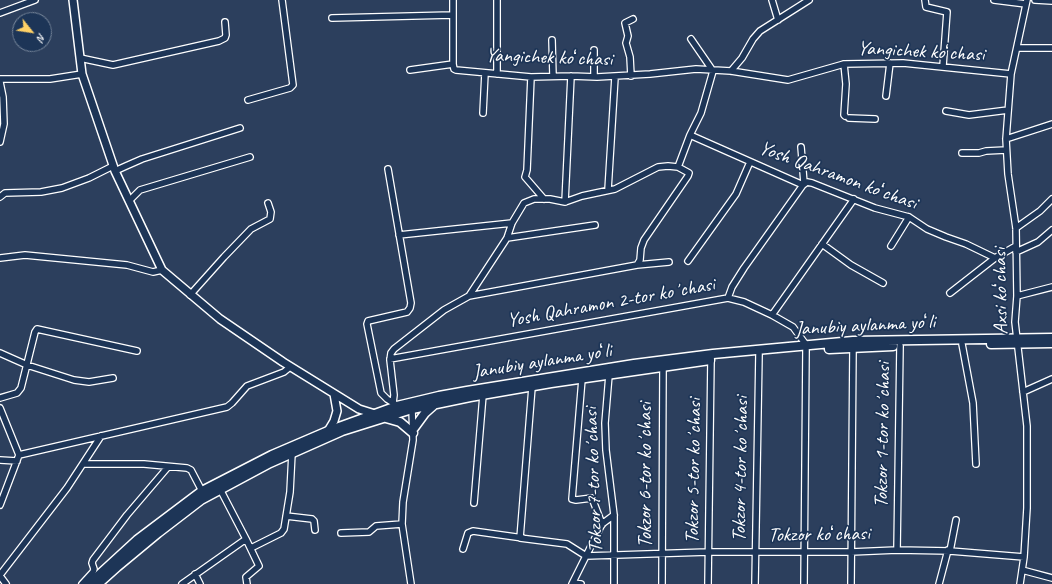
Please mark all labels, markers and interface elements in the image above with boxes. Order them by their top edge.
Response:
north arrow [12,12,52,52]
text: N [34,31,49,44]
street label: Yangichek koʻchasi [857,37,985,67]
street label: Yangichek koʻchasi [485,44,613,72]
street label: Yosh Qahramon koʻchasi [756,136,920,216]
street label: Axsi koʻchasi [988,247,1014,335]
street label: Yosh Qahramon 2-tor koʼchasi [505,273,717,333]
street label: Janubiy aylanma yoʻli [794,310,936,342]
street label: Janubiy aylanma yoʻli [471,339,613,385]
street label: Tokzor 1-tor koʼchasi [870,362,896,508]
street label: Tokzor 4-tor koʼchasi [728,396,754,542]
street label: Tokzor 5-tor koʼchasi [681,398,707,544]
street label: Tokzor 6-tor koʼchasi [634,402,658,548]
street label: Tokzor 7-tor koʼchasi [579,407,609,553]
street label: Tokzor koʻchasi [768,522,870,548]

